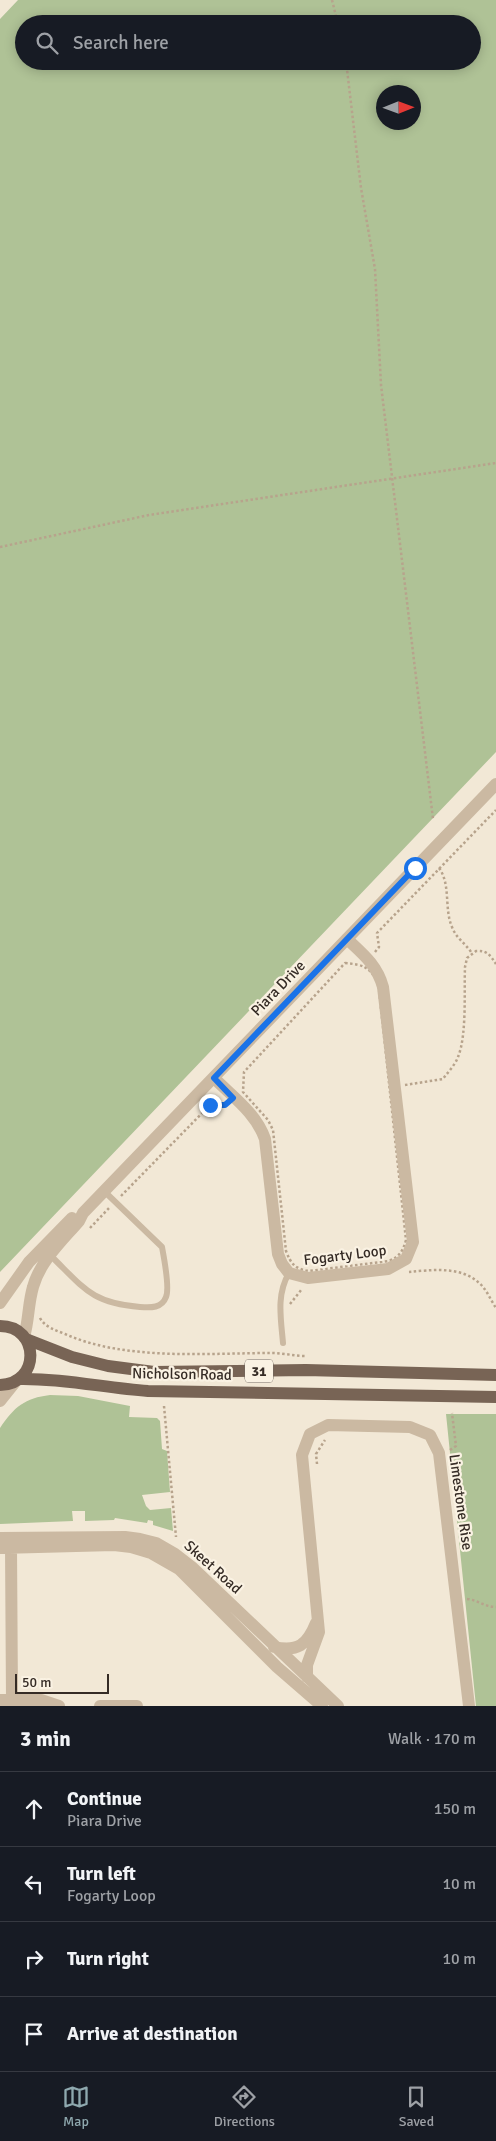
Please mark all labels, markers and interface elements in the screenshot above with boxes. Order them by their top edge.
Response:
search box [15,15,481,70]
icon: search [33,29,61,57]
text: Search here [73,31,169,55]
north arrow [376,85,421,130]
route start [404,857,427,880]
street label: Piara Drive [247,957,309,1019]
route end [199,1094,222,1117]
street label: Fogarty Loop [303,1241,387,1269]
road number: 31 [245,1360,273,1382]
street label: Nicholson Road [132,1364,232,1384]
street label: Limestone Rise [445,1453,477,1551]
street label: Skeet Road [181,1536,246,1598]
scale bar [15,1671,109,1694]
text: 50 m [22,1674,51,1691]
text: 3 min [20,1726,71,1752]
text: Walk · 170 m [388,1729,476,1749]
text: Continue [67,1787,142,1811]
icon: ahead [20,1795,48,1823]
text: 150 m [434,1799,476,1819]
text: Piara Drive [67,1811,142,1831]
text: Turn left [67,1862,136,1886]
icon: left [20,1870,48,1898]
text: 10 m [442,1874,476,1894]
text: Fogarty Loop [67,1886,156,1906]
icon: right [20,1945,48,1973]
text: Turn right [67,1947,149,1971]
text: 10 m [442,1949,476,1969]
icon: arrive [20,2020,48,2048]
text: Arrive at destination [67,2022,238,2046]
tab: Map [62,2083,90,2130]
tab: Directions [214,2083,275,2130]
tab: Saved [399,2083,434,2130]

